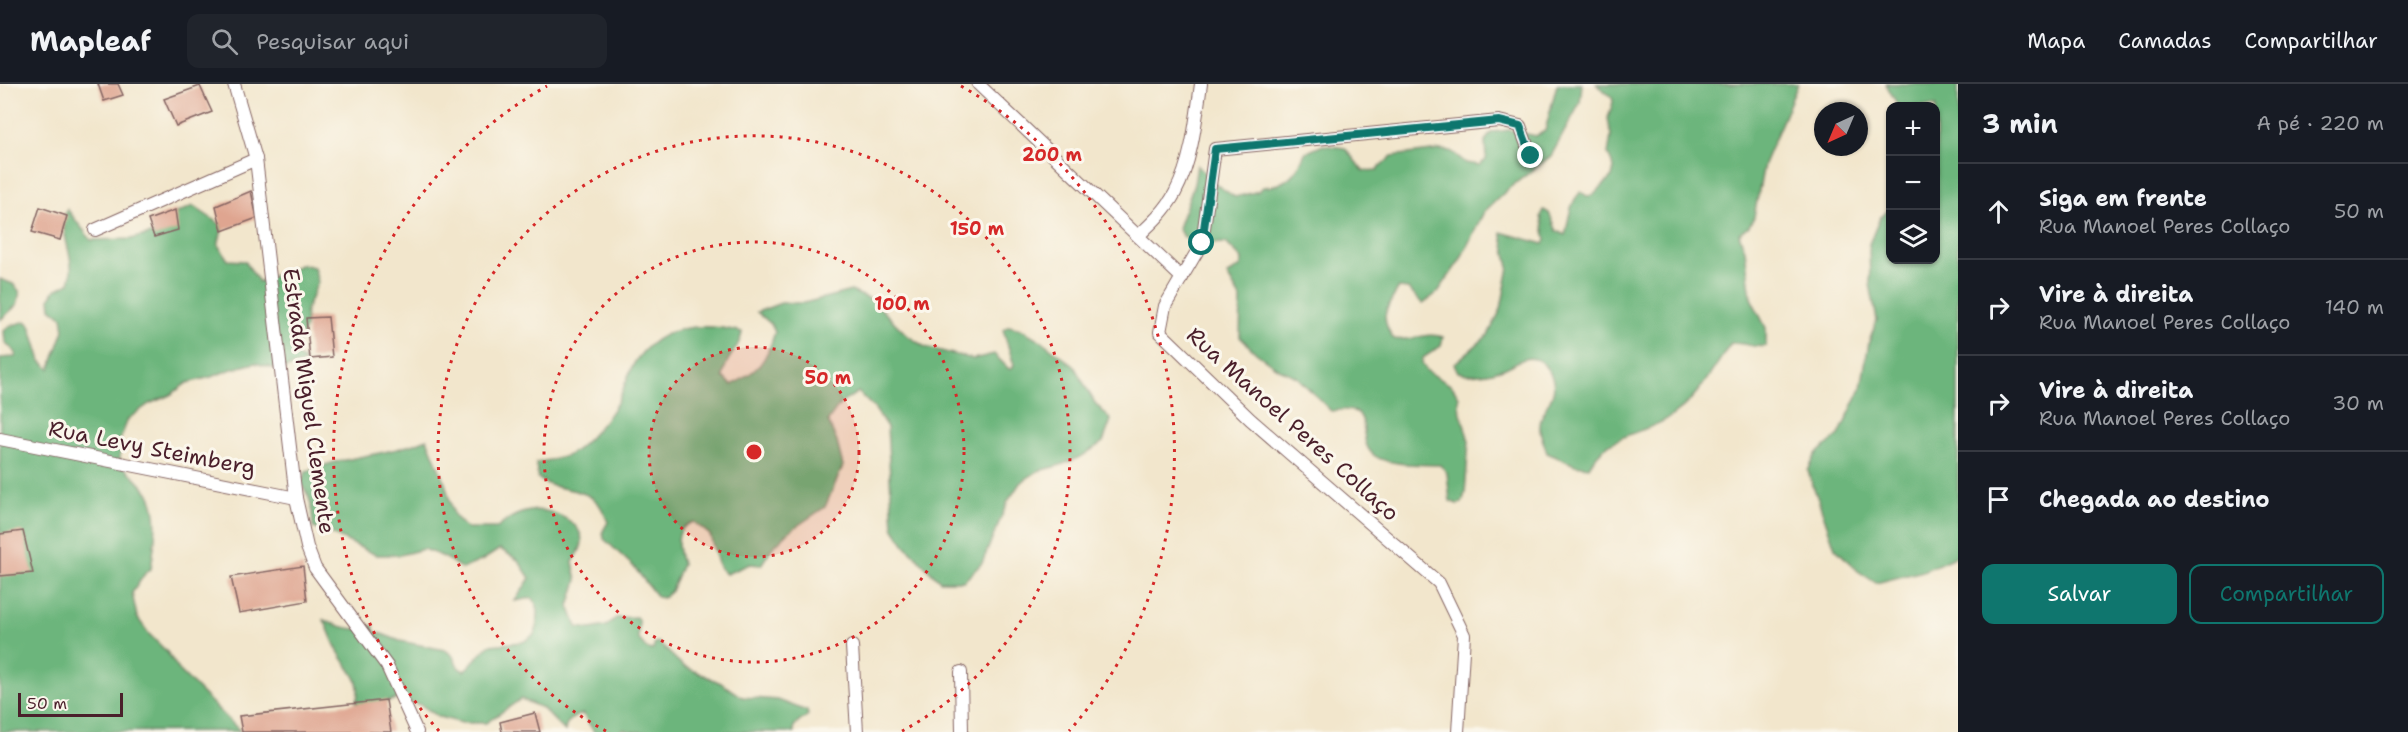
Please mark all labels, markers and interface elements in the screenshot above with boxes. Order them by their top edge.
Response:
search box [187,14,607,68]
text: Mapleaf [30,22,151,60]
icon: search [208,25,241,58]
text: Pesquisar aqui [256,27,409,56]
text: Mapa [2027,27,2085,55]
text: Camadas [2118,27,2212,55]
text: Compartilhar [2245,27,2378,55]
north arrow [1814,102,1868,156]
map controls [1886,102,1940,264]
button: + [1886,102,1940,156]
text: 3 min [1982,106,2058,141]
text: A pé · 220 m [2256,110,2384,136]
route end [1517,142,1543,168]
text: 200 m [1022,143,1083,167]
button: − [1886,156,1940,210]
text: Siga em frente [2039,184,2207,213]
icon: ahead [1982,195,2015,228]
text: 50 m [2334,198,2384,224]
button: layers [1886,210,1940,264]
text: Rua Manoel Peres Collaço [2039,213,2290,239]
text: 150 m [950,217,1005,241]
route start [1188,229,1214,255]
street label: Estrada Miguel Clemente [276,266,342,536]
text: Vire à direita [2039,280,2193,309]
icon: right [1982,291,2015,324]
text: 100 m [874,292,930,316]
text: 140 m [2325,294,2384,320]
text: Rua Manoel Peres Collaço [2039,309,2290,335]
street label: Rua Manoel Peres Collaço [1181,321,1405,527]
text: 50 m [805,366,852,390]
text: Vire à direita [2039,376,2193,405]
icon: right [1982,387,2015,420]
text: 30 m [2332,390,2384,416]
text: Rua Manoel Peres Collaço [2039,405,2290,431]
street label: Rua Levy Steimberg [46,414,258,482]
centre of rings [744,442,764,462]
icon: arrive [1982,483,2015,516]
text: Chegada ao destino [2039,485,2270,514]
button: Salvar [1982,564,2177,624]
button: Compartilhar [2189,564,2384,624]
scale bar [18,690,123,718]
text: 50 m [27,693,67,714]

